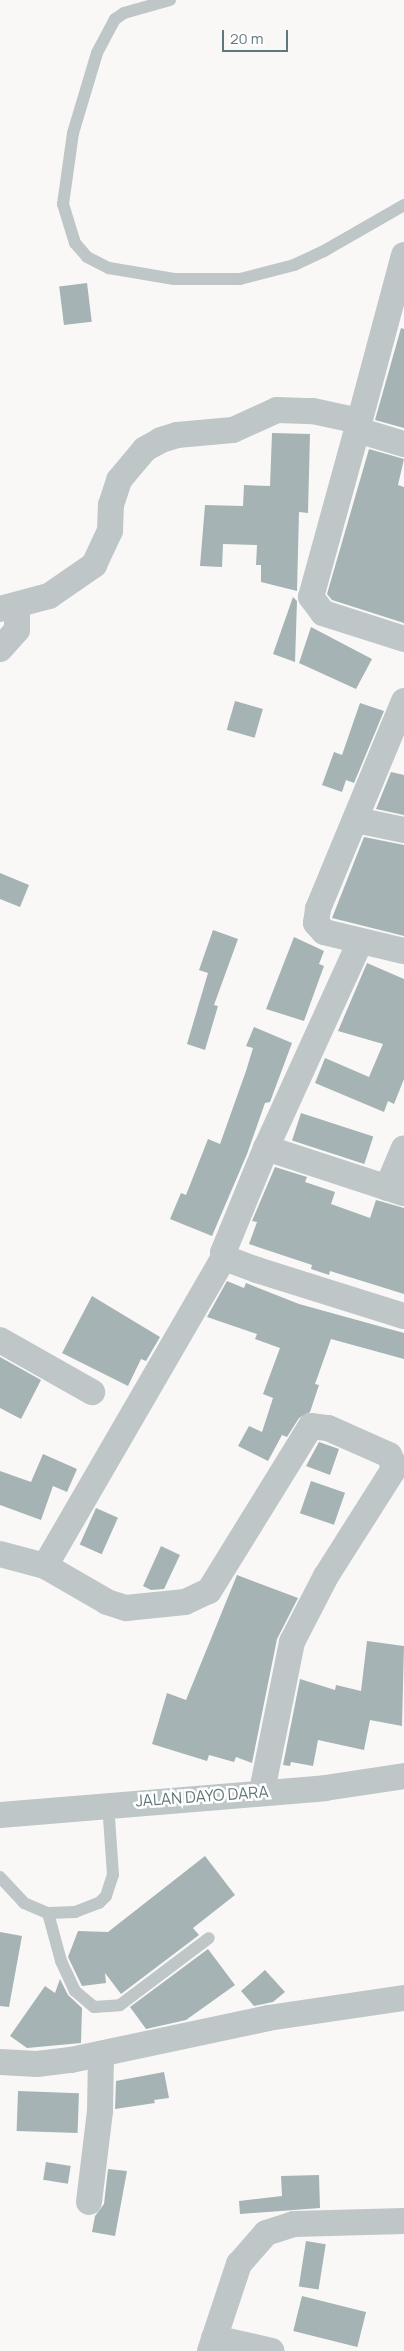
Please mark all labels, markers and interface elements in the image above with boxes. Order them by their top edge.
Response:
scale bar [224,20,290,52]
text: 20 m [230,28,263,49]
street label: JALAN DAYO DARA [135,1782,269,1810]

